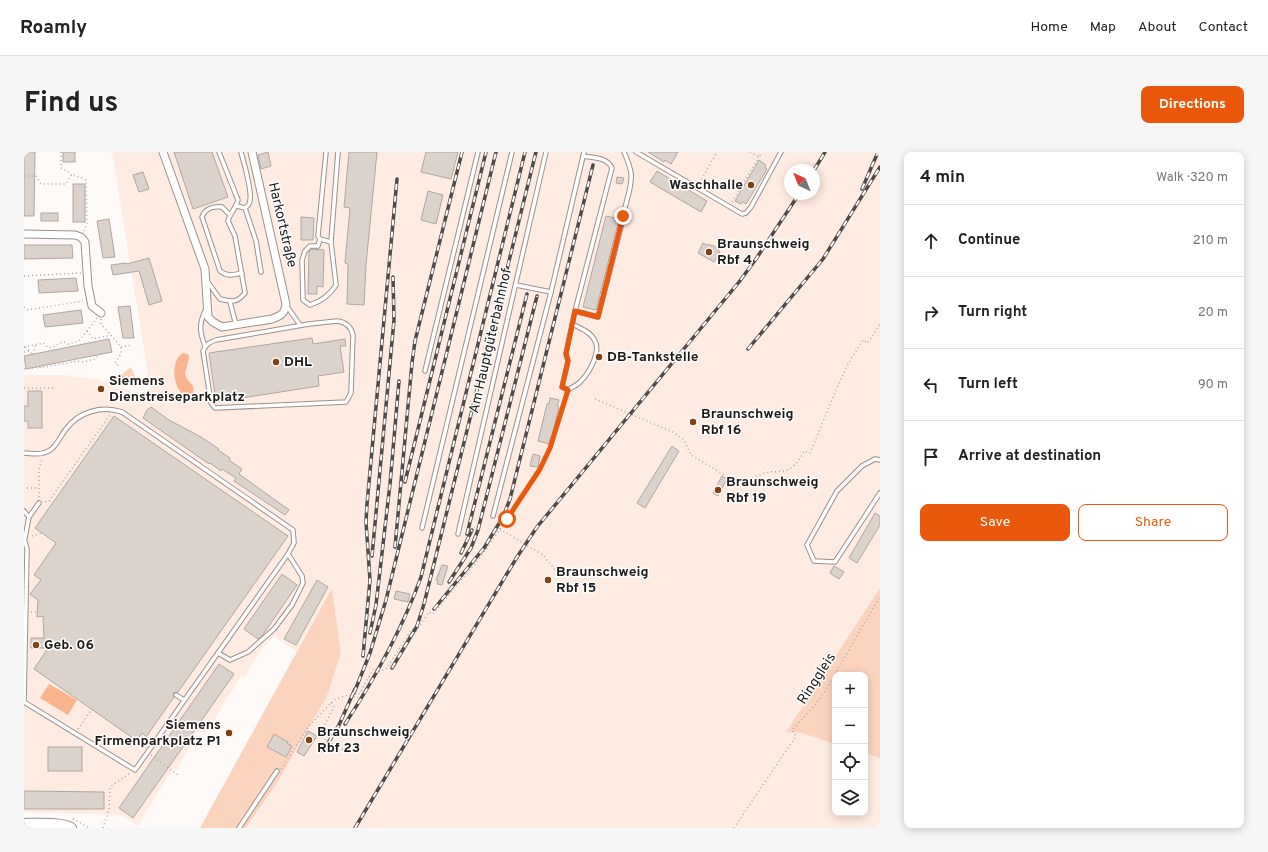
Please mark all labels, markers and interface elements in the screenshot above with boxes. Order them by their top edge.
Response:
text: Roamly [20,16,87,40]
text: Home [1031,19,1068,36]
text: Map [1090,19,1116,36]
text: About [1138,19,1177,36]
text: Contact [1199,19,1248,36]
text: Find us [24,86,118,122]
button: Directions [1141,86,1244,123]
north arrow [784,164,820,200]
text: 4 min [920,167,965,189]
text: Walk · 320 m [1156,170,1228,186]
place label: Waschhalle [669,177,743,194]
marker: Waschhalle [746,180,756,190]
street label: Harkortstraße [264,181,300,269]
route end [614,207,632,225]
icon: ahead [920,230,942,252]
text: Continue [958,231,1020,250]
text: 210 m [1193,233,1228,249]
place label: Braunschweig Rbf 4 [717,236,810,269]
marker: Braunschweig Rbf 4 [704,247,714,257]
street label: Am Hauptgüterbahnhof [466,267,516,415]
icon: right [920,302,942,324]
text: Turn right [958,303,1027,322]
text: 20 m [1198,305,1228,321]
place label: DB-Tankstelle [607,349,699,366]
marker: DB-Tankstelle [594,352,604,362]
place label: DHL [284,354,312,371]
marker: DHL [271,357,281,367]
place label: Siemens Dienstreiseparkplatz [109,373,245,406]
icon: left [920,374,942,396]
text: Turn left [958,375,1018,394]
text: 90 m [1198,377,1228,393]
marker: Siemens Dienstreiseparkplatz [96,384,106,394]
place label: Braunschweig Rbf 16 [701,406,794,439]
marker: Braunschweig Rbf 16 [688,417,698,427]
icon: arrive [920,446,942,468]
text: Arrive at destination [958,447,1101,466]
place label: Braunschweig Rbf 19 [726,474,819,507]
marker: Braunschweig Rbf 19 [713,485,723,495]
button: Save [920,504,1070,541]
button: Share [1078,504,1228,541]
route start [498,510,516,528]
place label: Braunschweig Rbf 15 [556,564,649,597]
marker: Braunschweig Rbf 15 [543,575,553,585]
place label: Geb. 06 [44,637,94,654]
marker: Geb. 06 [31,640,41,650]
street label: Ringgleis [794,650,840,708]
map controls [832,672,868,816]
button: + [832,672,868,708]
button: − [832,708,868,744]
place label: Siemens Firmenparkplatz P1 [94,717,221,750]
place label: Braunschweig Rbf 23 [317,724,410,757]
marker: Siemens Firmenparkplatz P1 [224,728,234,738]
marker: Braunschweig Rbf 23 [304,735,314,745]
button: locate [832,744,868,780]
button: layers [832,780,868,816]

